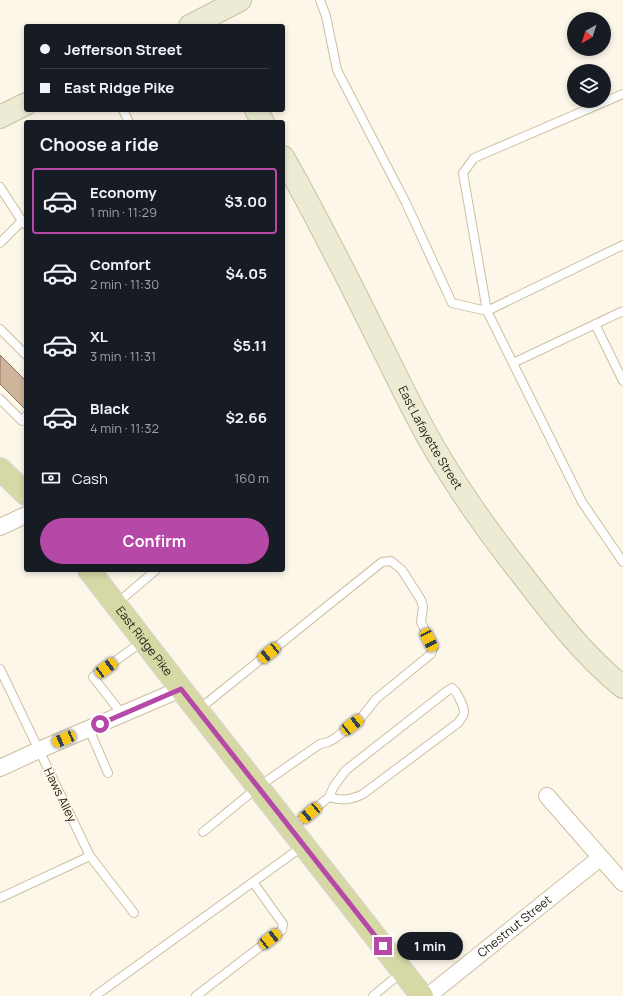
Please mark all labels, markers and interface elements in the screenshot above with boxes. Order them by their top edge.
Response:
north arrow [567,12,611,56]
map controls [567,12,611,108]
text: Jefferson Street [64,39,182,60]
button: layers [567,64,611,108]
text: East Ridge Pike [64,77,174,98]
text: Choose a ride [40,132,159,156]
text: Economy [90,182,157,203]
icon: car [42,183,78,219]
text: $3.00 [225,191,267,212]
text: 1 min · 11:29 [90,203,157,221]
text: Comfort [90,254,151,275]
icon: car [42,255,78,291]
text: $4.05 [226,263,267,284]
text: 2 min · 11:30 [90,275,159,293]
text: XL [90,326,108,347]
icon: car [42,327,78,363]
text: $5.11 [233,335,267,356]
text: 3 min · 11:31 [90,347,156,365]
street label: East Lafayette Street [394,383,467,493]
text: Black [90,398,129,419]
icon: car [42,399,78,435]
text: $2.66 [225,407,267,428]
text: 4 min · 11:32 [90,419,159,437]
icon: cash [40,467,62,489]
text: Cash [72,468,108,489]
text: 160 m [234,469,269,487]
button: Confirm [40,518,269,564]
street label: East Ridge Pike [112,602,177,679]
car [418,627,440,653]
car [256,641,282,665]
car [93,656,119,680]
car [339,713,365,737]
route start [91,715,109,733]
car [51,729,77,749]
street label: Haws Alley [40,765,81,826]
car [297,801,323,825]
street label: Chestnut Street [474,891,555,961]
car [257,927,283,951]
callout: 1 min [397,932,463,960]
route end [374,937,392,955]
text: 1 min [414,937,446,955]

